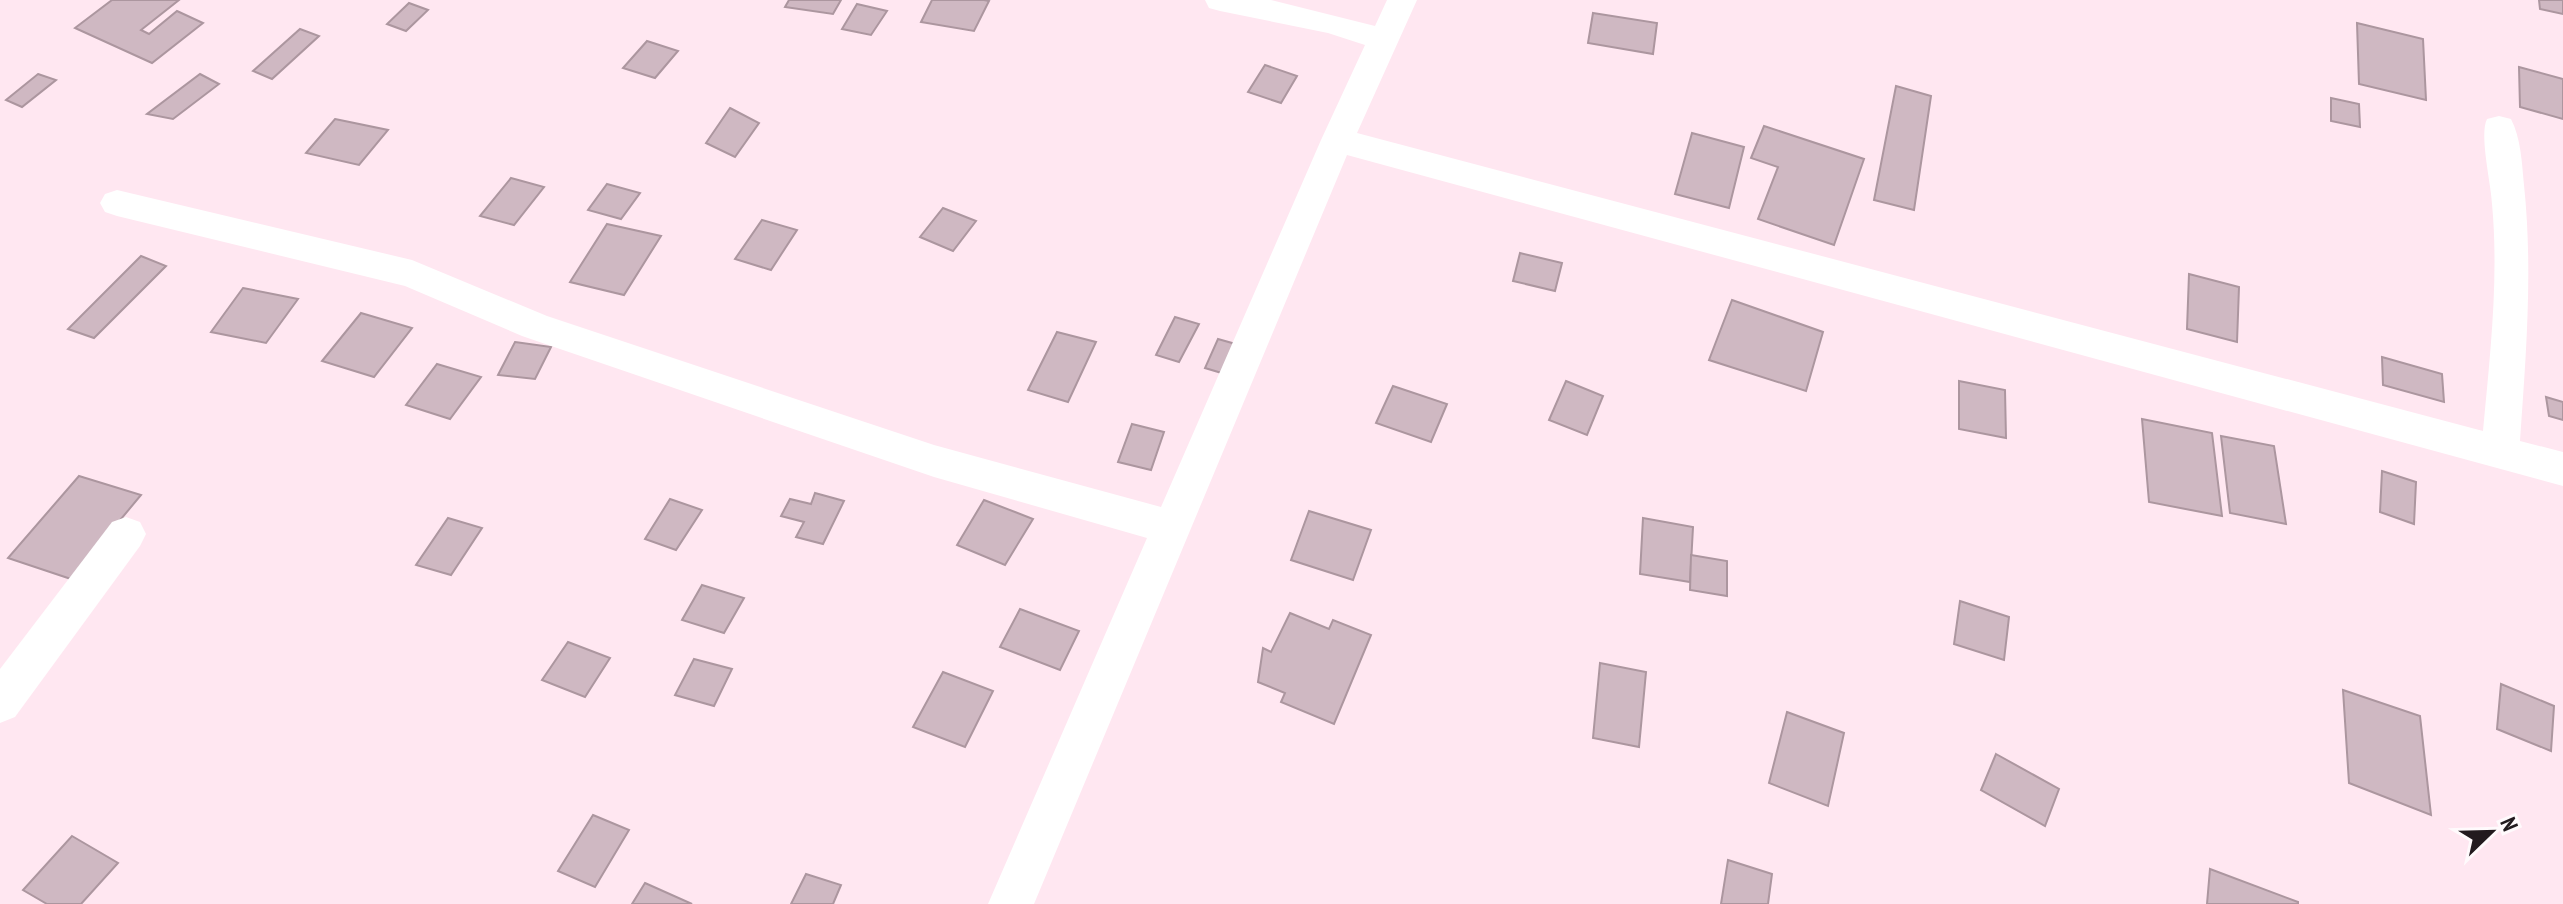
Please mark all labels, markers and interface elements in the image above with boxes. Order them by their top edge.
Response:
north arrow [2451,792,2531,872]
text: N [2494,813,2525,835]

